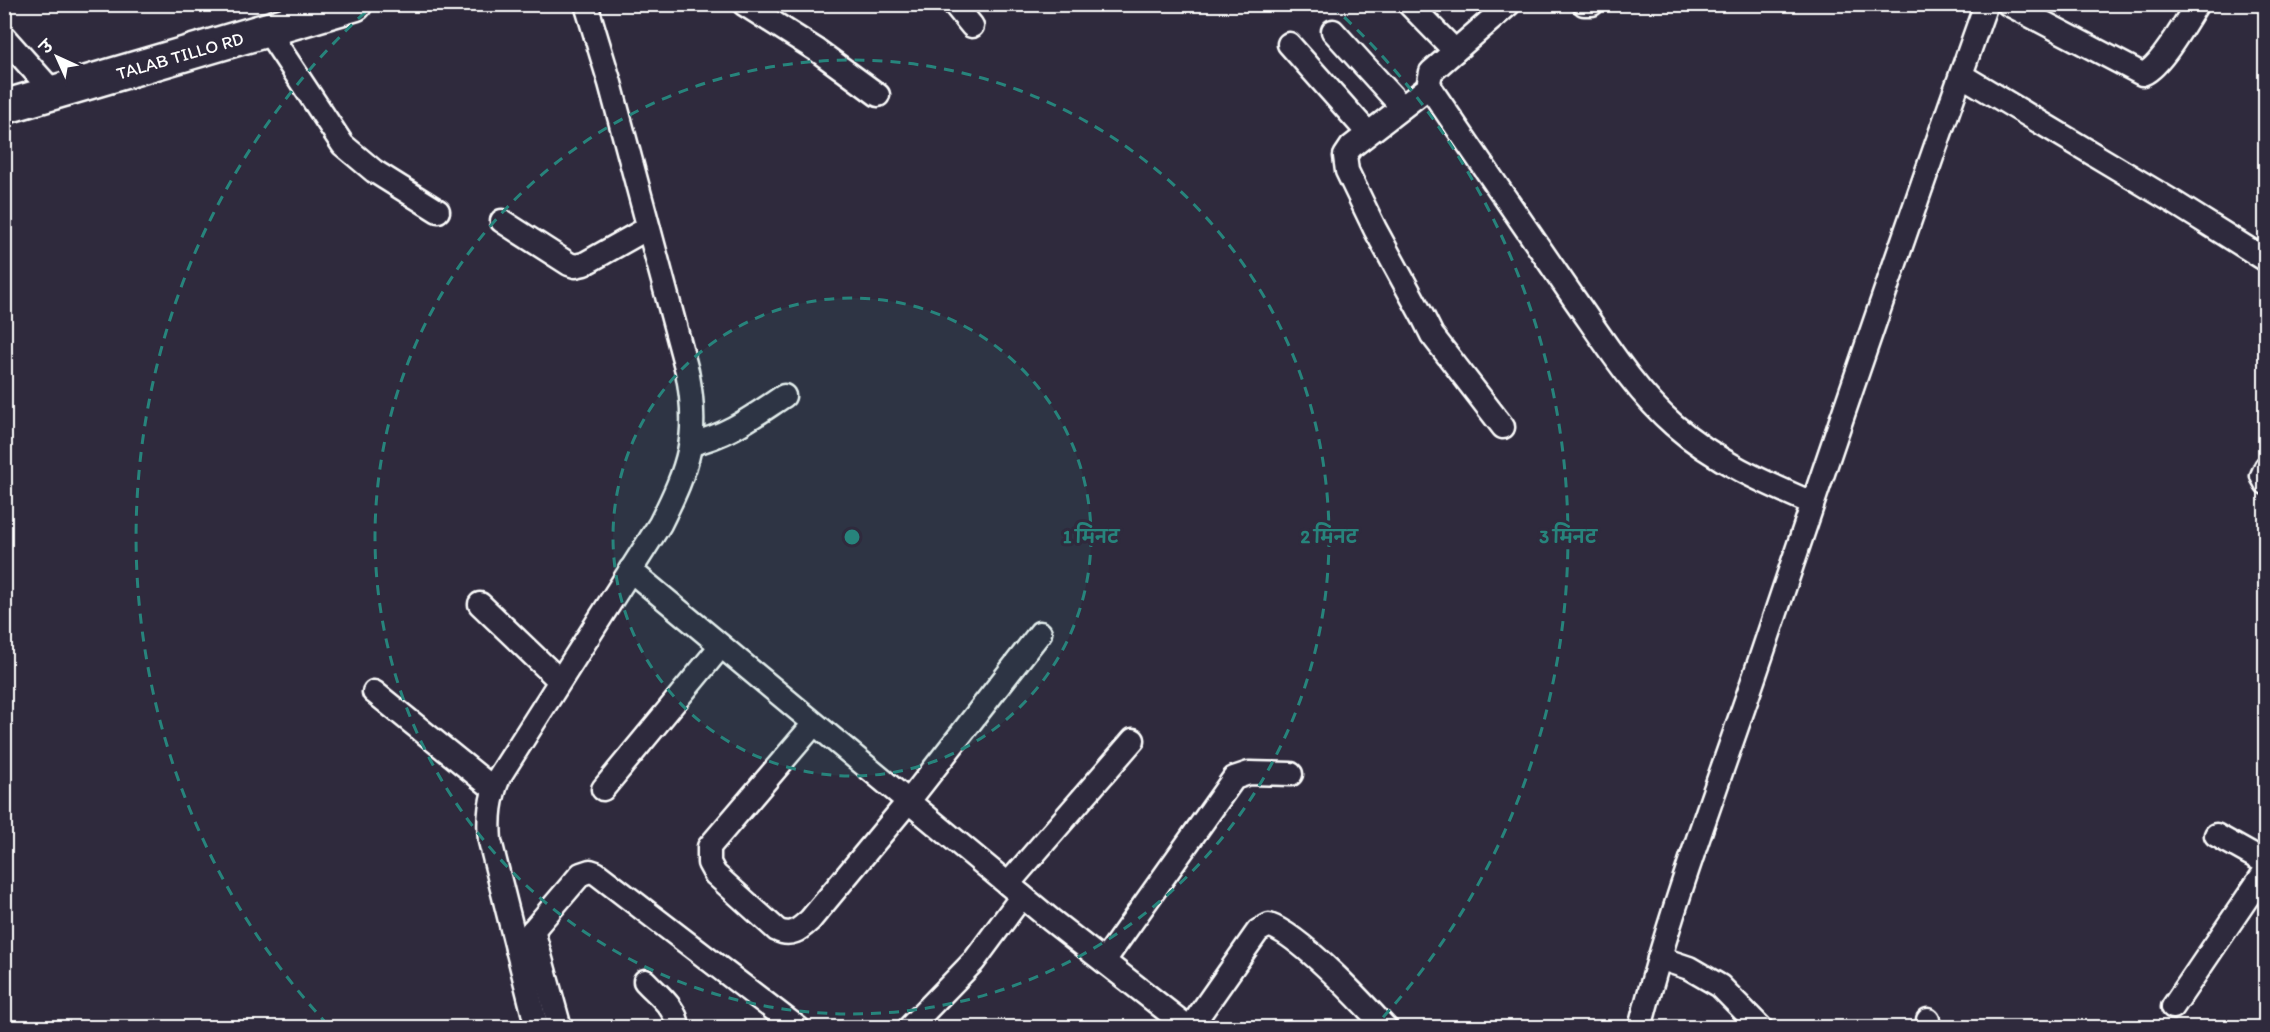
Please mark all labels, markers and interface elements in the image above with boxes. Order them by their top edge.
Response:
north arrow [27,27,87,87]
street label: TALAB TILLO RD [114,27,246,85]
text: उ [35,35,58,59]
text: 1 मिनट [1063,522,1121,548]
text: 2 मिनट [1300,522,1360,548]
text: 3 मिनट [1539,522,1599,548]
centre of rings [842,527,862,547]

